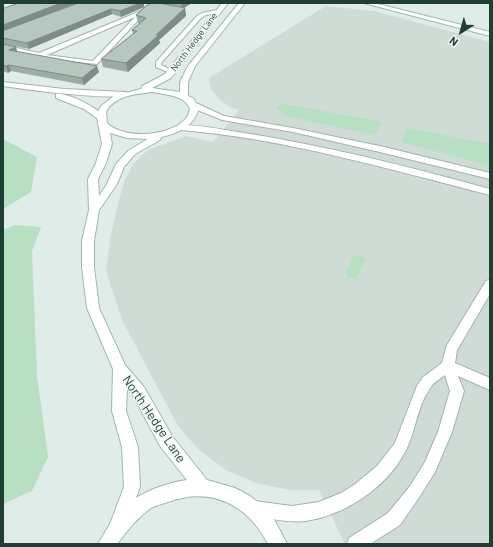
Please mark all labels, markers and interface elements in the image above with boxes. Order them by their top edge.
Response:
street label: North Hedge Lane [168,11,220,73]
north arrow [441,12,481,52]
text: N [447,35,460,49]
street label: North Hedge Lane [119,372,189,466]

